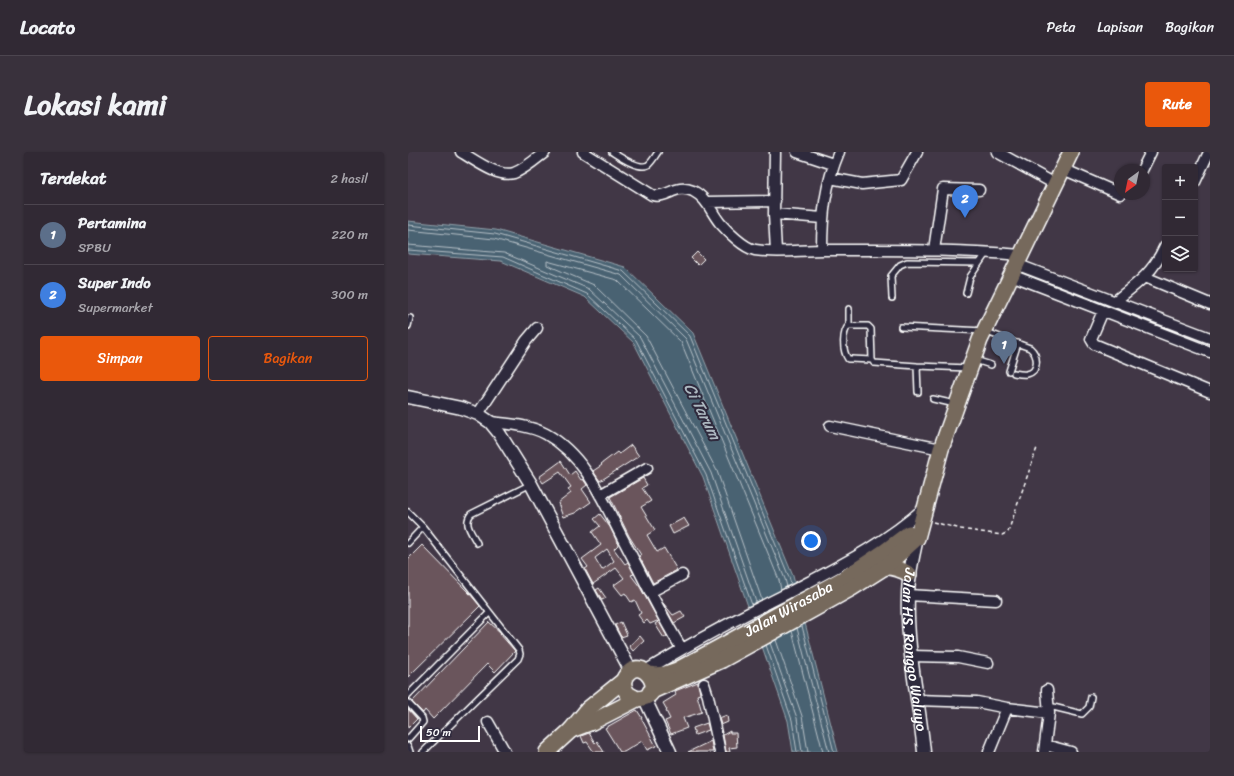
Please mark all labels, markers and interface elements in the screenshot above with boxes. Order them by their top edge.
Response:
text: Locato [20,11,75,44]
text: Peta [1046,15,1075,40]
text: Lapisan [1097,15,1143,40]
text: Bagikan [1165,15,1214,40]
text: Lokasi kami [24,80,166,129]
button: Rute [1145,82,1210,127]
text: Terdekat [40,163,106,193]
north arrow [1114,164,1150,200]
map controls [1162,164,1198,272]
button: + [1162,164,1198,200]
text: 2 hasil [331,167,368,190]
pin: 2 [952,185,978,218]
button: − [1162,200,1198,236]
text: Pertamina [78,210,146,236]
text: 1 [50,223,56,246]
text: 220 m [331,223,368,246]
text: SPBU [78,236,111,259]
button: layers [1162,236,1198,272]
text: Super Indo [78,270,151,296]
text: 2 [49,283,57,306]
text: 300 m [331,283,368,306]
text: Supermarket [78,296,153,319]
pin: 1 [991,331,1017,364]
button: Simpan [40,336,200,381]
button: Bagikan [208,336,368,381]
water label: Ci Tarum [676,377,730,447]
your location [801,531,821,551]
street label: Jalan HS. Ronggo Waluyo [895,565,935,733]
street label: Jalan Wirasaba [739,574,838,644]
text: 50 m [426,723,451,742]
scale bar [420,724,480,743]

